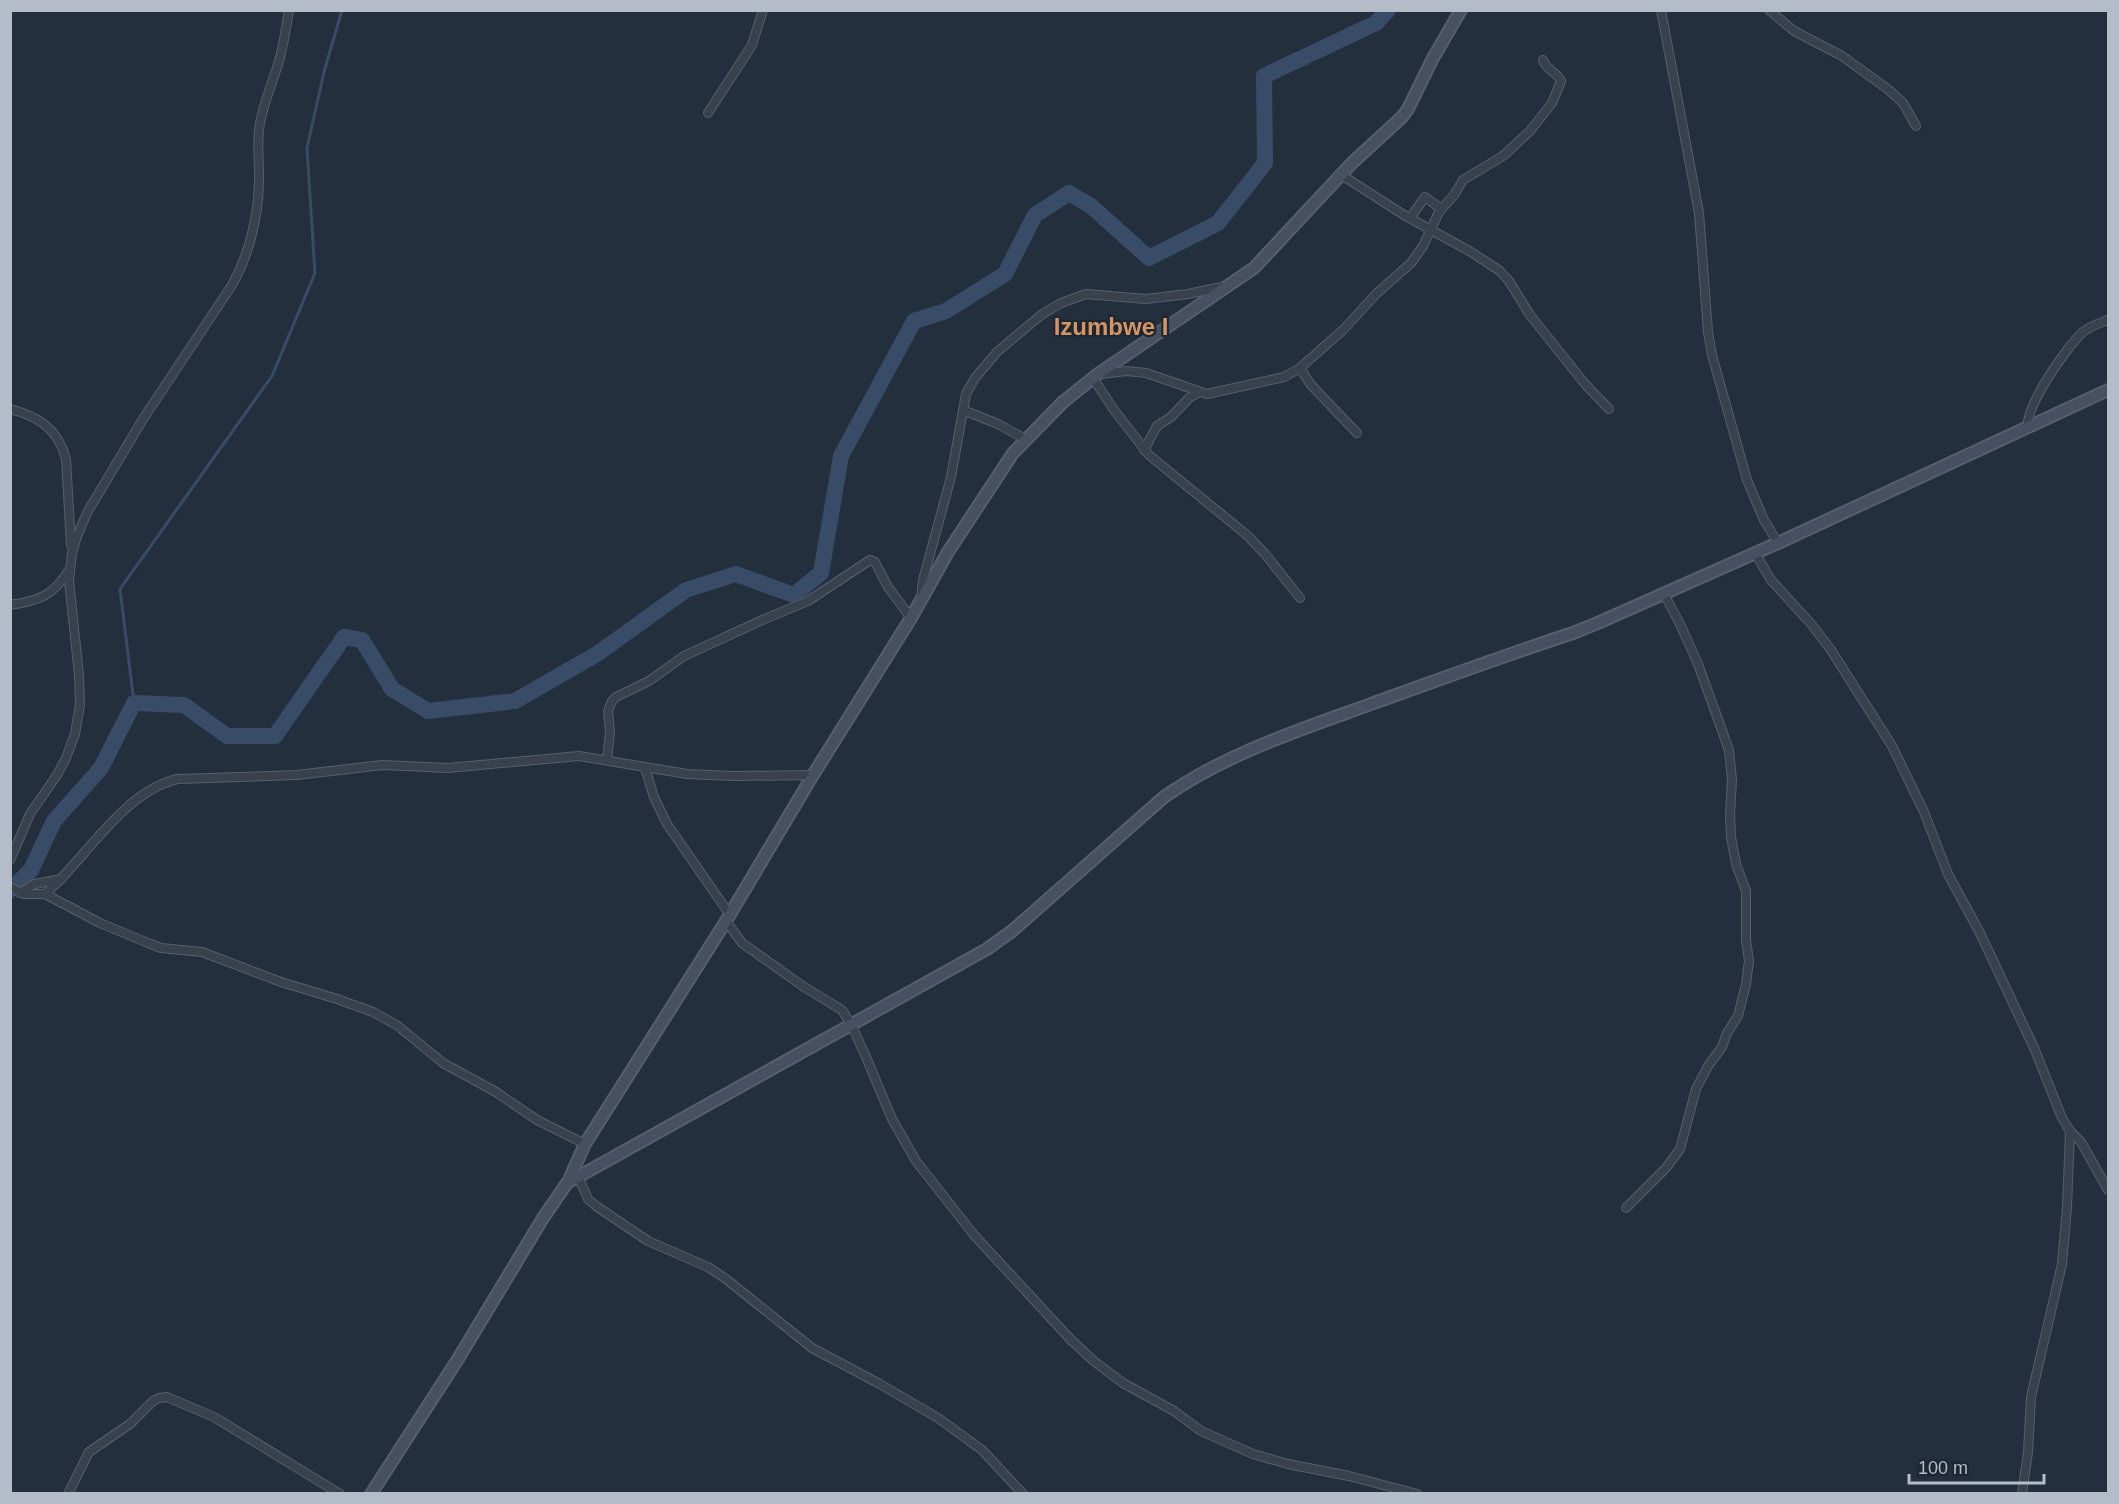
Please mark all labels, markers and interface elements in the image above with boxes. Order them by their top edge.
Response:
district label: Izumbwe I [1054,313,1168,340]
scale bar [1909,1447,2044,1485]
text: 100 m [1918,1458,1968,1478]

